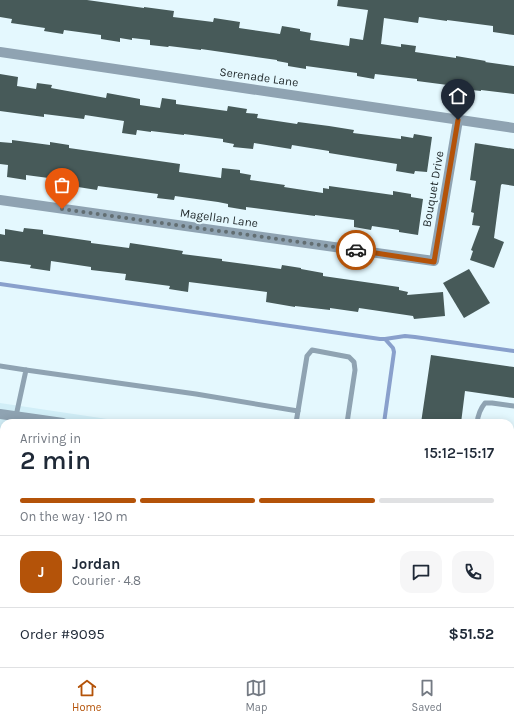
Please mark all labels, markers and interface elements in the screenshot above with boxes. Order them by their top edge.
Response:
street label: Serenade Lane [219,65,299,89]
pin [441,79,475,120]
icon: home [447,85,469,107]
street label: Bouquet Drive [419,150,447,228]
pin [45,168,79,209]
icon: bag [51,174,73,196]
street label: Magellan Lane [179,206,259,230]
courier [336,230,376,270]
icon: car [345,239,367,261]
text: Arriving in [20,431,81,446]
text: 15:12–15:17 [424,444,494,462]
text: 2 min [20,445,91,476]
text: On the way · 120 m [20,509,128,524]
button: chat [400,551,442,593]
button: phone [452,551,494,593]
text: Jordan [72,555,120,573]
text: J [38,563,44,581]
text: Courier · 4.8 [72,573,141,588]
text: Order #9095 [20,625,105,643]
text: $51.52 [449,625,494,643]
tab: Home [72,677,101,714]
tab: Map [245,677,267,714]
tab: Saved [412,677,442,714]

